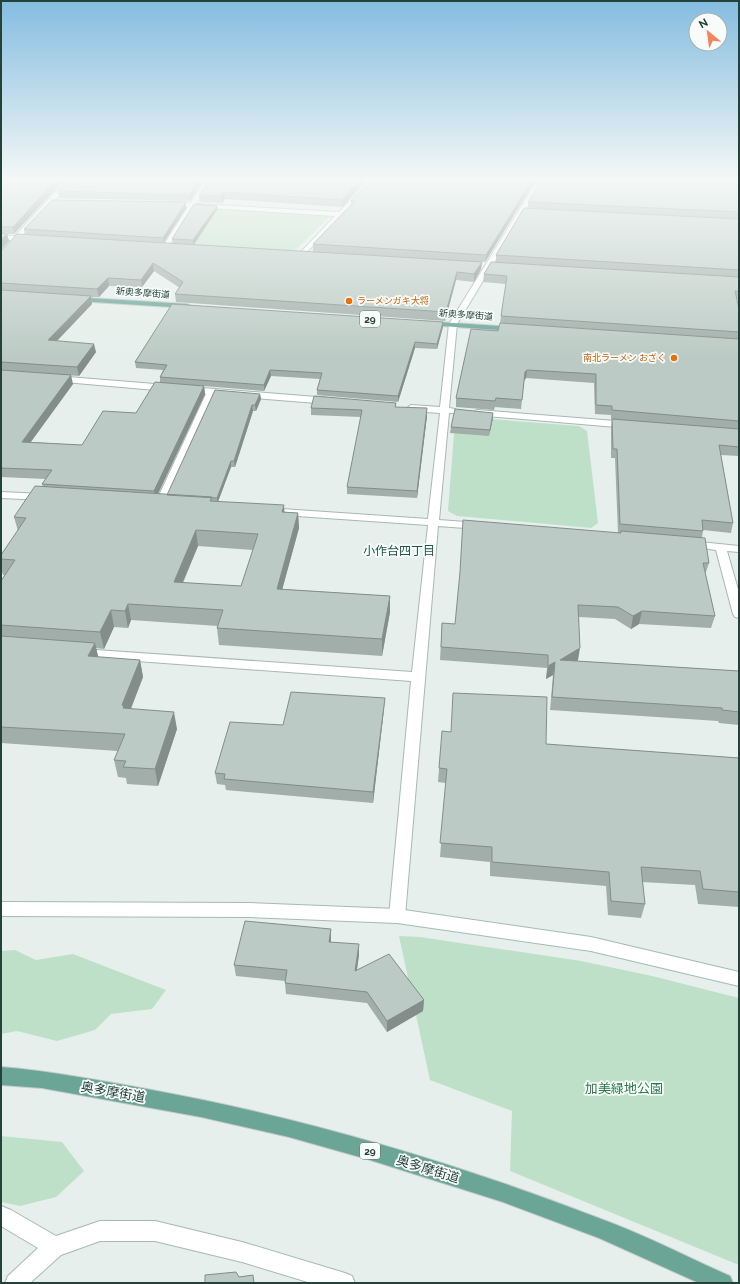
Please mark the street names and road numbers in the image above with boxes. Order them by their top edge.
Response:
street label: 新奥多摩街道 [116,286,170,300]
street label: 新奥多摩街道 [439,308,493,322]
road number: 29 [360,311,380,327]
street label: 奥多摩街道 [80,1079,146,1105]
road number: 29 [360,1143,380,1159]
street label: 奥多摩街道 [395,1152,461,1186]

